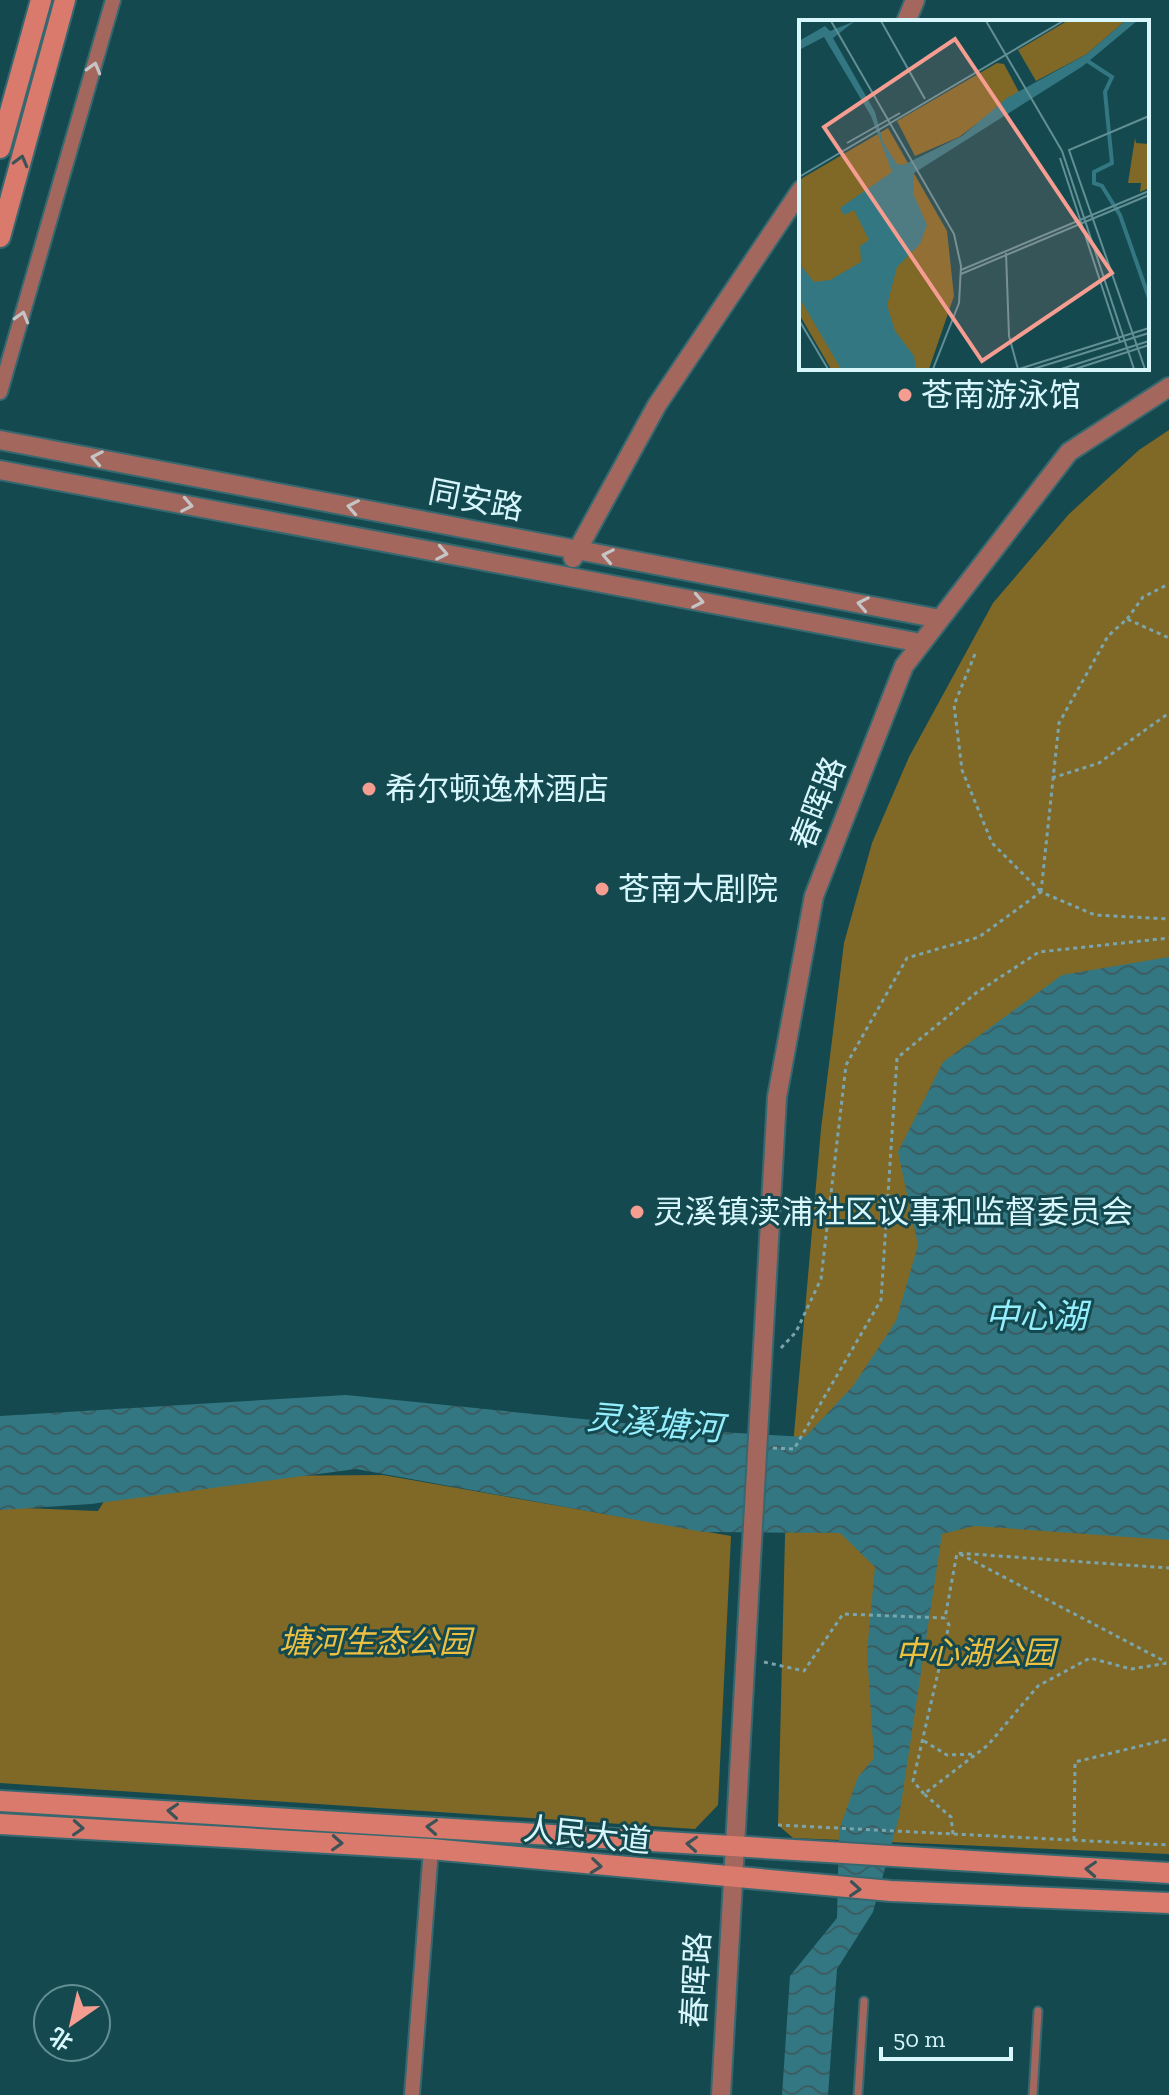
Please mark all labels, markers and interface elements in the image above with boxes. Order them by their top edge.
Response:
inset map [799,20,1149,370]
one-way arrow [85,61,101,75]
one-way arrow [12,155,28,169]
one-way arrow [12,311,29,325]
place label: 苍南游泳馆 [921,376,1081,414]
marker: 苍南游泳馆 [896,386,914,404]
one-way arrow [90,451,104,468]
street label: 同安路 [425,472,527,528]
one-way arrow [180,495,194,512]
one-way arrow [346,499,360,516]
one-way arrow [436,543,449,560]
one-way arrow [601,548,615,565]
one-way arrow [691,591,705,608]
one-way arrow [857,597,870,614]
street label: 春晖路 [783,751,853,855]
place label: 希尔顿逸林酒店 [385,770,609,808]
marker: 希尔顿逸林酒店 [360,780,378,798]
place label: 苍南大剧院 [618,870,778,908]
marker: 苍南大剧院 [593,880,611,898]
place label: 灵溪镇渎浦社区议事和监督委员会 [653,1193,1133,1231]
marker: 灵溪镇渎浦社区议事和监督委员会 [628,1203,646,1221]
water label: 中心湖 [985,1296,1092,1337]
water label: 灵溪塘河 [585,1397,731,1450]
park label: 塘河生态公园 [279,1623,475,1661]
park label: 中心湖公园 [895,1634,1059,1672]
one-way arrow [166,1803,179,1820]
street label: 人民大道 [521,1809,653,1861]
one-way arrow [72,1819,85,1836]
one-way arrow [425,1819,438,1836]
one-way arrow [331,1835,344,1852]
one-way arrow [685,1836,698,1853]
one-way arrow [590,1857,603,1874]
one-way arrow [1084,1861,1097,1878]
one-way arrow [849,1880,862,1897]
street label: 春晖路 [675,1931,717,2029]
north arrow [32,1983,112,2063]
scale bar [881,2011,1011,2061]
text: 北 [44,2022,78,2057]
text: 50 m [893,2024,946,2053]

